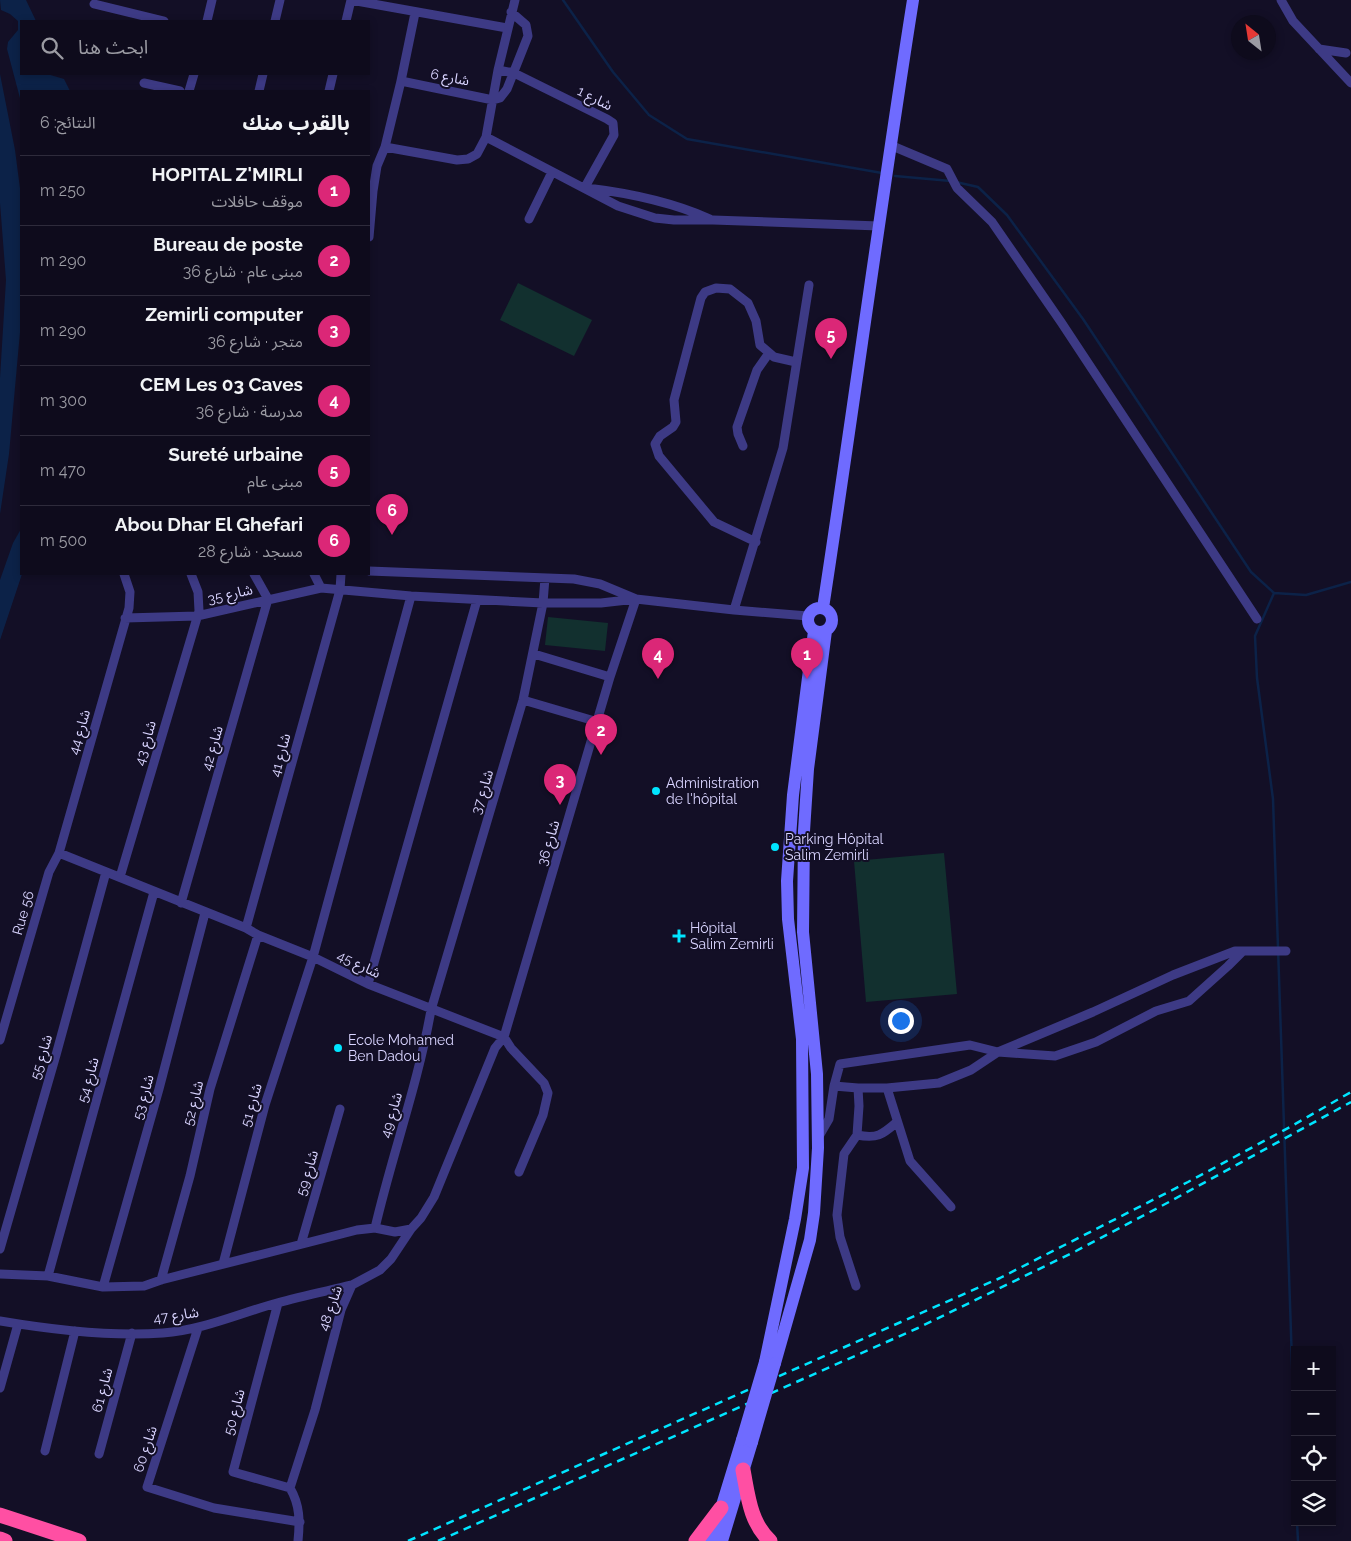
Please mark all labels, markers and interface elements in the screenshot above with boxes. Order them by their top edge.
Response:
north arrow [1231,15,1276,60]
search box [20,20,370,75]
icon: search [38,34,66,62]
text: ابحث هنا [78,36,148,58]
street label: شارع 6 [429,65,471,92]
street label: شارع 1 [574,83,615,116]
text: بالقرب منك [243,110,350,135]
text: النتائج: 6 [40,113,96,132]
text: HOPITAL Z'MIRLI [151,163,303,185]
text: 250 m [40,181,86,200]
text: 1 [330,181,338,200]
text: موقف حافلات [212,192,303,211]
text: Bureau de poste [153,233,303,255]
text: 290 m [40,251,86,270]
text: 2 [329,251,339,270]
text: مبنى عام · شارع 36 [183,262,303,281]
text: Zemirli computer [145,303,303,325]
pin: 5 [815,318,847,359]
text: 290 m [40,321,86,340]
text: 3 [330,321,338,340]
text: متجر · شارع 36 [207,332,303,351]
text: CEM Les 03 Caves [140,373,303,395]
text: 300 m [40,391,87,410]
text: 4 [329,391,339,410]
text: مدرسة · شارع 36 [196,402,303,421]
text: Sureté urbaine [168,443,303,465]
text: 470 m [40,461,86,480]
text: 5 [330,461,338,480]
text: مبنى عام [247,472,303,491]
pin: 6 [376,494,408,535]
text: Abou Dhar El Ghefari [115,513,303,535]
text: 500 m [40,531,87,550]
text: 6 [329,531,339,550]
text: مسجد · شارع 28 [198,542,303,561]
street label: شارع 35 [206,581,255,610]
pin: 4 [642,638,674,679]
pin: 1 [791,638,823,679]
street label: شارع 44 [65,708,96,757]
pin: 2 [585,714,617,755]
street label: شارع 43 [131,719,162,768]
street label: شارع 42 [198,724,229,773]
street label: شارع 41 [267,731,296,779]
pin: 3 [544,764,576,805]
street label: شارع 37 [468,768,499,817]
place label: Administration de l'hôpital [666,775,759,807]
marker: Administration de l'hôpital [650,785,662,797]
street label: شارع 36 [534,818,565,869]
place label: Parking Hôpital Salim Zemirli [785,831,884,863]
marker: Parking Hôpital Salim Zemirli [769,841,781,853]
street label: Rue 56 [9,889,37,937]
place label: Hôpital Salim Zemirli [690,920,774,952]
marker: Hôpital Salim Zemirli [672,929,686,943]
street label: شارع 45 [333,947,383,984]
your location [888,1008,914,1034]
place label: Ecole Mohamed Ben Dadou [348,1032,454,1064]
street label: شارع 55 [27,1033,58,1082]
marker: Ecole Mohamed Ben Dadou [332,1042,344,1054]
street label: شارع 54 [74,1056,105,1105]
street label: شارع 53 [129,1073,160,1122]
street label: شارع 52 [180,1079,209,1128]
street label: شارع 51 [237,1081,268,1129]
street label: شارع 49 [377,1090,408,1140]
street label: شارع 59 [293,1148,324,1198]
street label: شارع 48 [315,1283,348,1334]
street label: شارع 47 [152,1304,200,1329]
map controls [1291,1346,1336,1526]
button: + [1291,1346,1336,1391]
street label: شارع 61 [88,1366,118,1415]
street label: شارع 50 [220,1387,251,1438]
button: − [1291,1391,1336,1436]
street label: شارع 60 [130,1424,163,1475]
button: locate [1291,1436,1336,1481]
button: layers [1291,1481,1336,1526]

